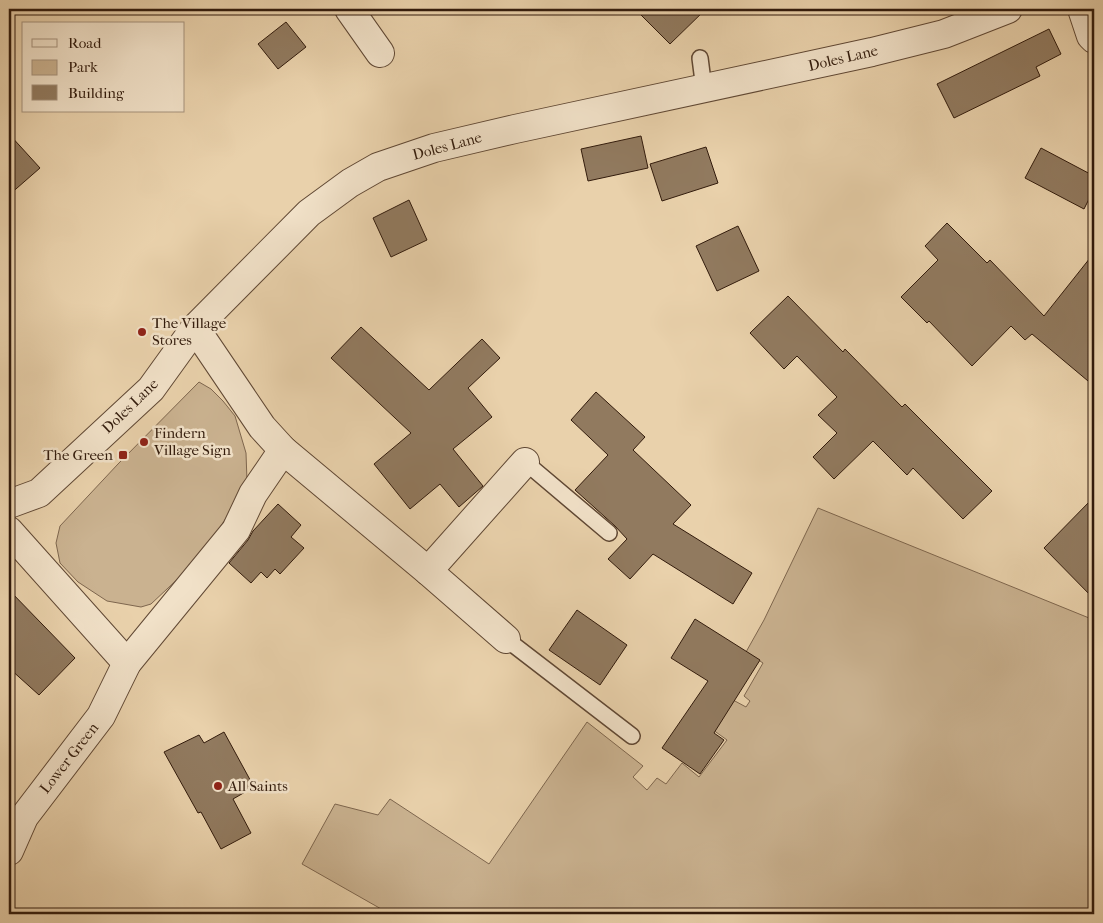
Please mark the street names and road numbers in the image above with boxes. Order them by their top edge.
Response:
street label: Doles Lane [806,41,880,75]
street label: Doles Lane [410,128,484,164]
street label: Doles Lane [98,374,162,437]
street label: Lower Green [36,719,102,797]

